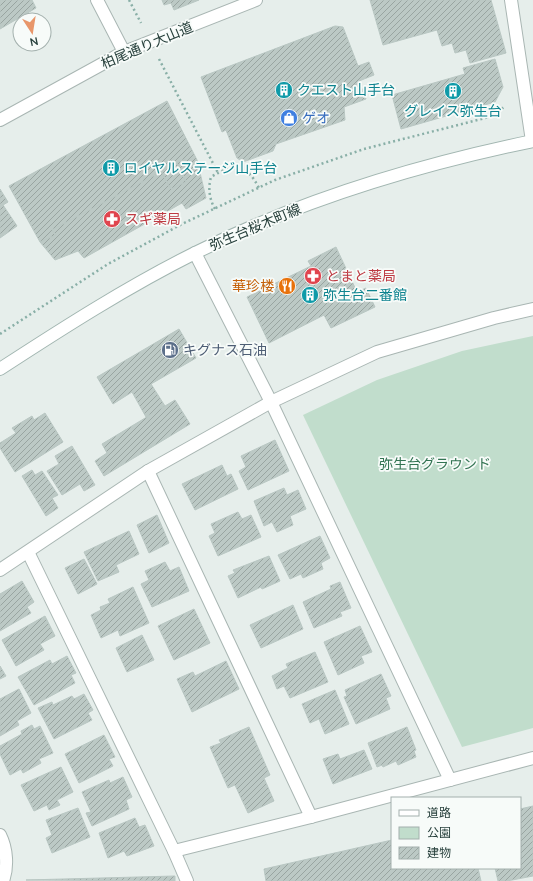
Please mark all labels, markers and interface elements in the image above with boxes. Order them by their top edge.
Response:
north arrow [12,12,52,52]
street label: 柏尾通り大山道 [98,18,196,73]
text: N [28,33,40,49]
building icon: クエスト山手台 [274,80,294,100]
place label: クエスト山手台 [297,81,395,100]
building icon: グレイス弥生台 [443,81,463,101]
place label: グレイス弥生台 [404,102,502,121]
shop icon: ゲオ [279,108,299,128]
place label: ゲオ [302,109,330,128]
building icon: ロイヤルステージ山手台 [101,158,121,178]
place label: ロイヤルステージ山手台 [124,159,277,178]
street label: 弥生台桜木町線 [206,200,304,255]
pharmacy icon: スギ薬局 [102,209,122,229]
place label: スギ薬局 [125,210,181,229]
pharmacy icon: とまと薬局 [303,266,323,286]
place label: とまと薬局 [326,267,396,286]
restaurant icon: 華珍楼 [277,276,297,296]
place label: 華珍楼 [232,277,275,296]
building icon: 弥生台二番館 [300,285,320,305]
place label: 弥生台二番館 [323,286,407,305]
fuel station icon: キグナス石油 [160,340,180,360]
place label: キグナス石油 [183,341,267,360]
park label: 弥生台グラウンド [379,455,491,474]
legend [391,797,521,869]
text: 道路 [427,805,451,821]
text: 公園 [427,825,451,841]
text: 建物 [427,845,451,861]

